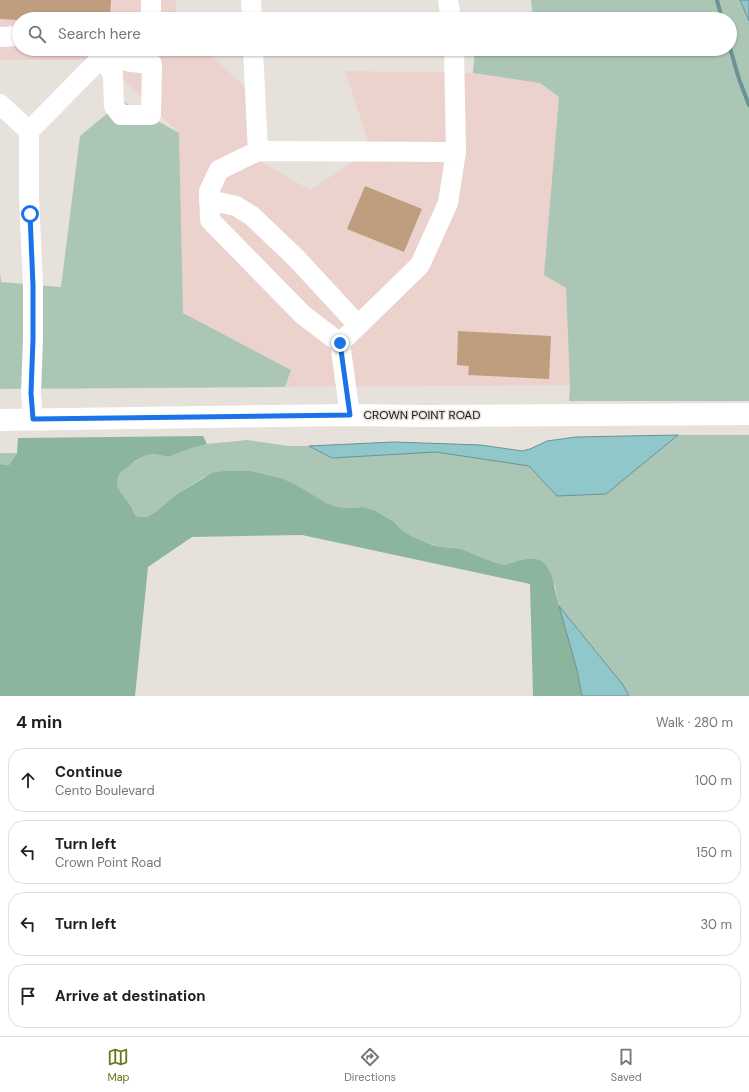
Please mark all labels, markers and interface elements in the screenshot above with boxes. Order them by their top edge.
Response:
search box [12,12,737,56]
icon: search [26,23,48,45]
text: Search here [58,24,141,44]
route start [21,205,39,223]
route end [331,334,349,352]
street label: CROWN POINT ROAD [363,407,481,423]
text: 4 min [16,711,62,733]
text: Walk · 280 m [656,714,733,731]
text: Continue [55,762,123,782]
icon: ahead [17,769,39,791]
text: 100 m [695,772,732,789]
text: Cento Boulevard [55,782,155,799]
text: Turn left [55,834,116,854]
icon: left [17,841,39,863]
text: 150 m [696,844,732,861]
text: Crown Point Road [55,854,161,871]
icon: left [17,913,39,935]
text: Turn left [55,914,116,934]
text: 30 m [700,916,732,933]
icon: arrive [17,985,39,1007]
text: Arrive at destination [55,986,206,1006]
tab: Map [107,1046,130,1084]
tab: Directions [344,1046,396,1084]
tab: Saved [611,1046,642,1084]

